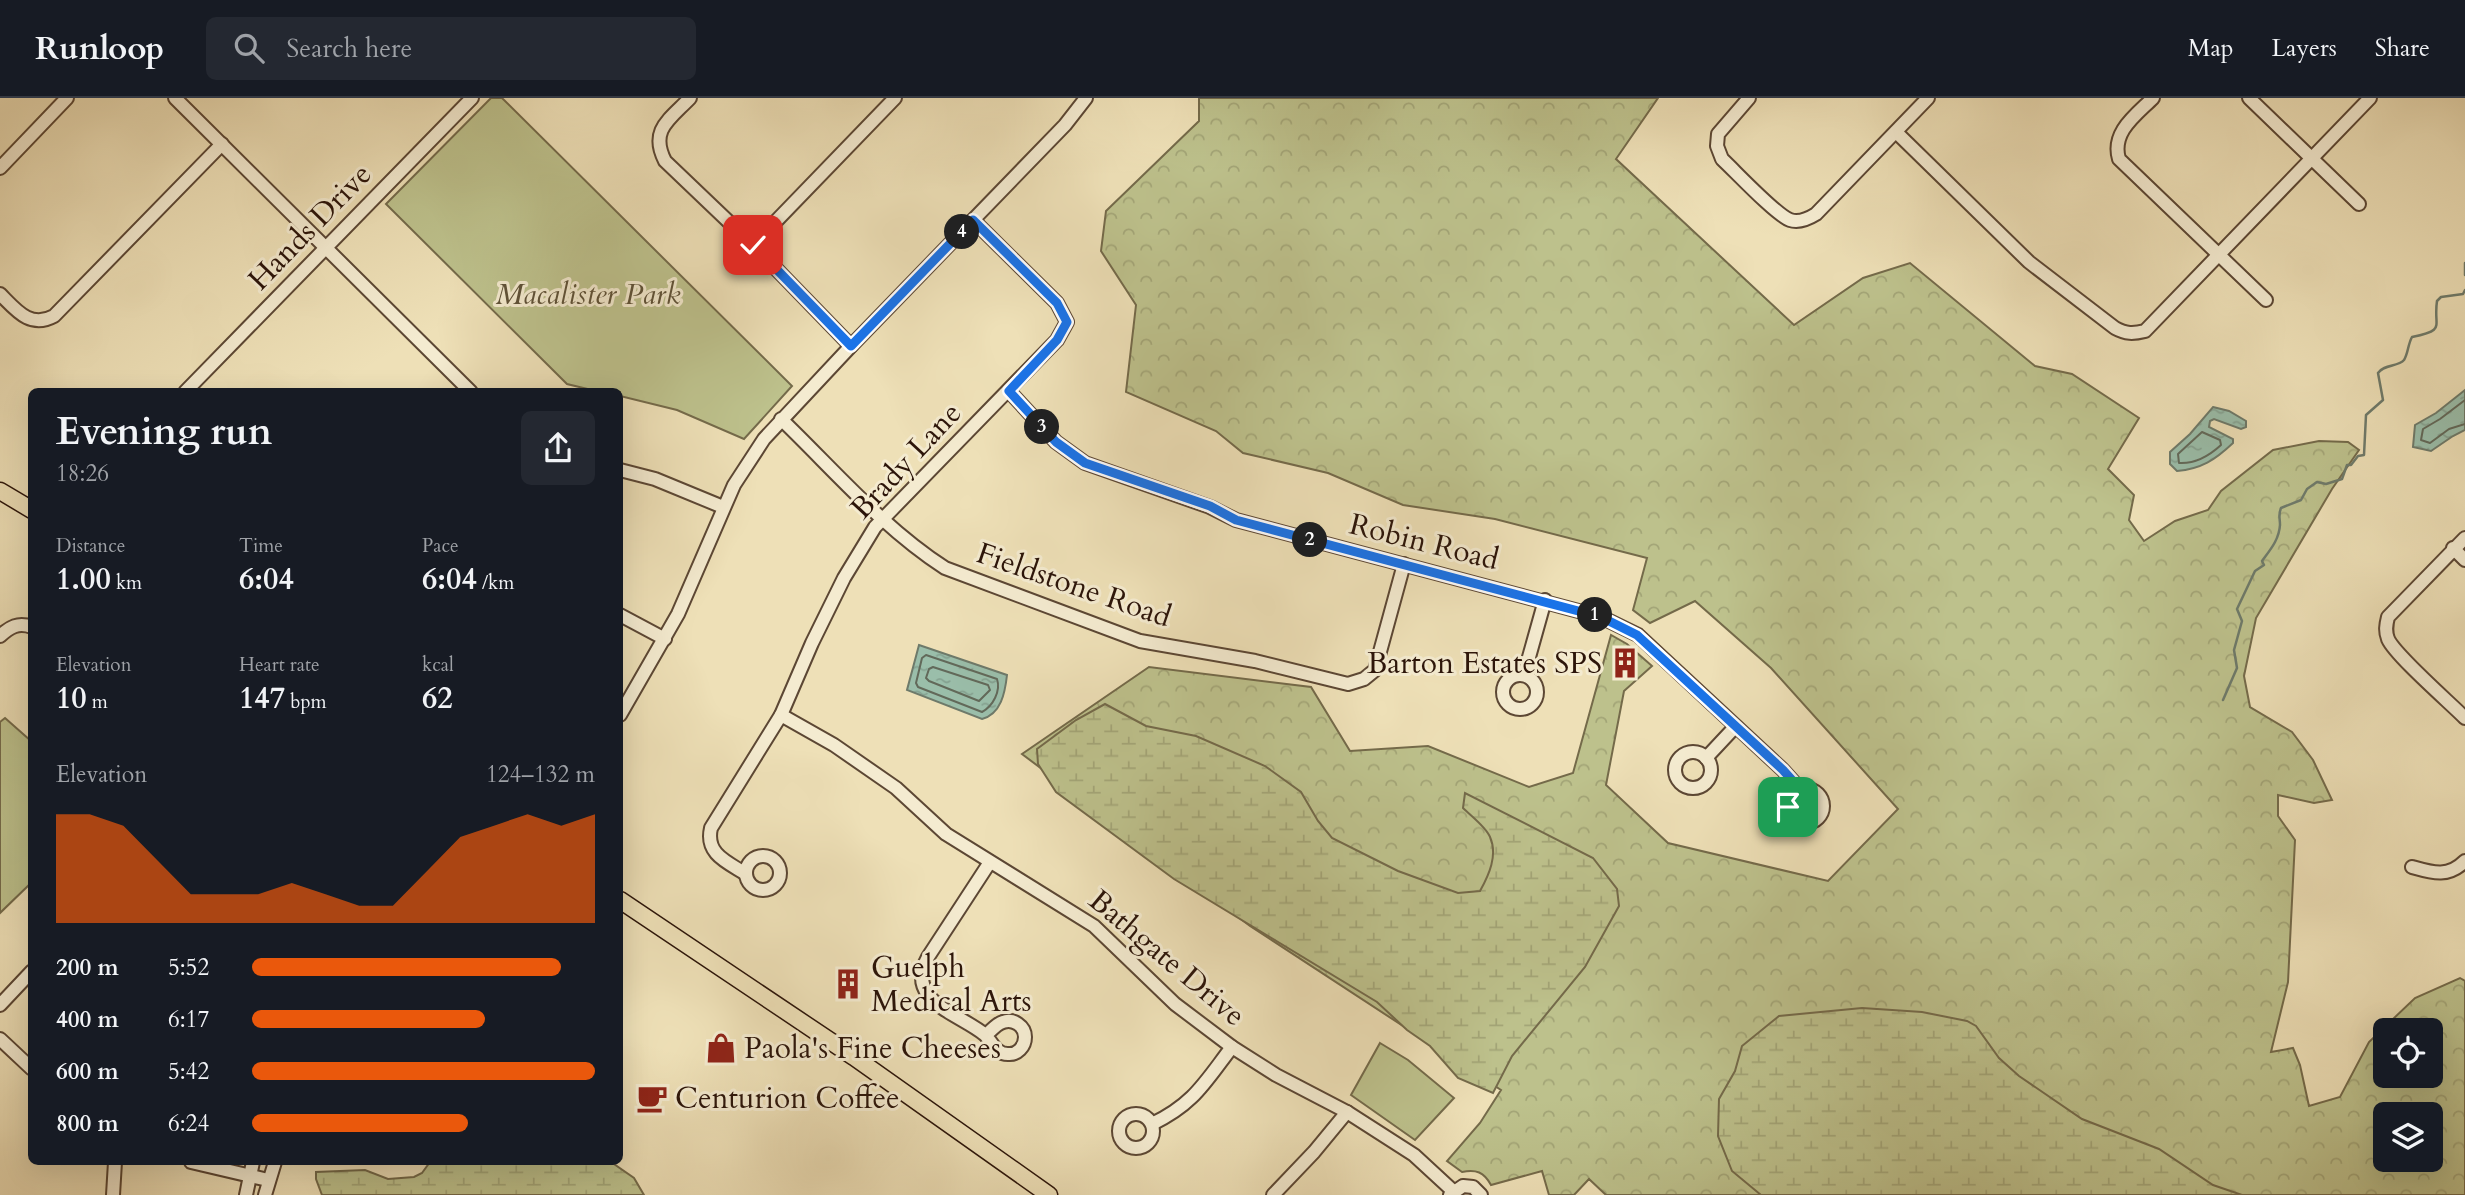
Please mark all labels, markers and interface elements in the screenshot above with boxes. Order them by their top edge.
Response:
search box [206,17,696,80]
text: Runloop [35,26,164,71]
icon: search [230,29,268,67]
text: Search here [286,31,412,66]
text: Map [2188,32,2234,65]
text: Layers [2272,32,2337,65]
text: Share [2375,32,2430,65]
street label: Hands Drive [239,155,381,299]
pin: 4 [944,214,979,250]
pin [723,215,783,275]
text: 4 [957,218,966,244]
icon: check [734,226,772,264]
park label: Macalister Park [495,274,681,315]
street label: Brady Lane [841,394,971,528]
text: Evening run [56,406,272,458]
pin: 3 [1024,410,1060,444]
button: share [521,411,595,485]
text: 3 [1037,413,1046,439]
text: 18:26 [56,458,109,489]
street label: Robin Road [1345,504,1503,580]
pin: 2 [1292,522,1328,558]
text: 2 [1305,526,1314,552]
text: Distance [56,533,125,559]
text: Time [239,533,283,559]
text: Pace [422,533,459,559]
street label: Fieldstone Road [971,533,1177,637]
text: 1.00 [56,559,111,600]
text: 6:04 [239,559,294,600]
text: 6:04 [422,559,477,600]
text: km [111,570,142,596]
text: /km [477,570,514,596]
pin: 1 [1578,598,1612,632]
text: 1 [1590,601,1599,627]
place label: Barton Estates SPS [1367,643,1602,684]
building icon: Barton Estates SPS [1608,646,1642,680]
text: Elevation [56,652,131,678]
text: Heart rate [239,652,320,678]
text: kcal [422,652,454,678]
text: 10 [56,678,87,719]
text: 147 [239,678,285,719]
text: 62 [422,678,453,719]
text: m [87,689,108,715]
text: bpm [285,689,327,715]
text: Elevation [56,759,147,790]
text: 124–132 m [486,759,595,790]
pin [1758,777,1818,837]
icon: arrive [1769,788,1807,826]
street label: Bathgate Drive [1080,880,1254,1036]
place label: Guelph Medical Arts [871,947,1031,1022]
text: 200 m [56,952,119,983]
text: 5:52 [168,952,209,983]
building icon: Guelph Medical Arts [831,967,865,1001]
text: 400 m [56,1004,119,1035]
text: 6:17 [168,1004,209,1035]
map controls [2373,1018,2443,1172]
button: locate [2373,1018,2443,1088]
place label: Paola's Fine Cheeses [744,1028,1001,1069]
shop icon: Paola's Fine Cheeses [704,1031,738,1065]
text: 600 m [56,1056,119,1087]
text: 5:42 [168,1056,209,1087]
place label: Centurion Coffee [675,1078,900,1119]
cafe icon: Centurion Coffee [635,1081,669,1115]
button: layers [2373,1102,2443,1172]
text: 800 m [56,1108,119,1139]
text: 6:24 [168,1108,209,1139]

